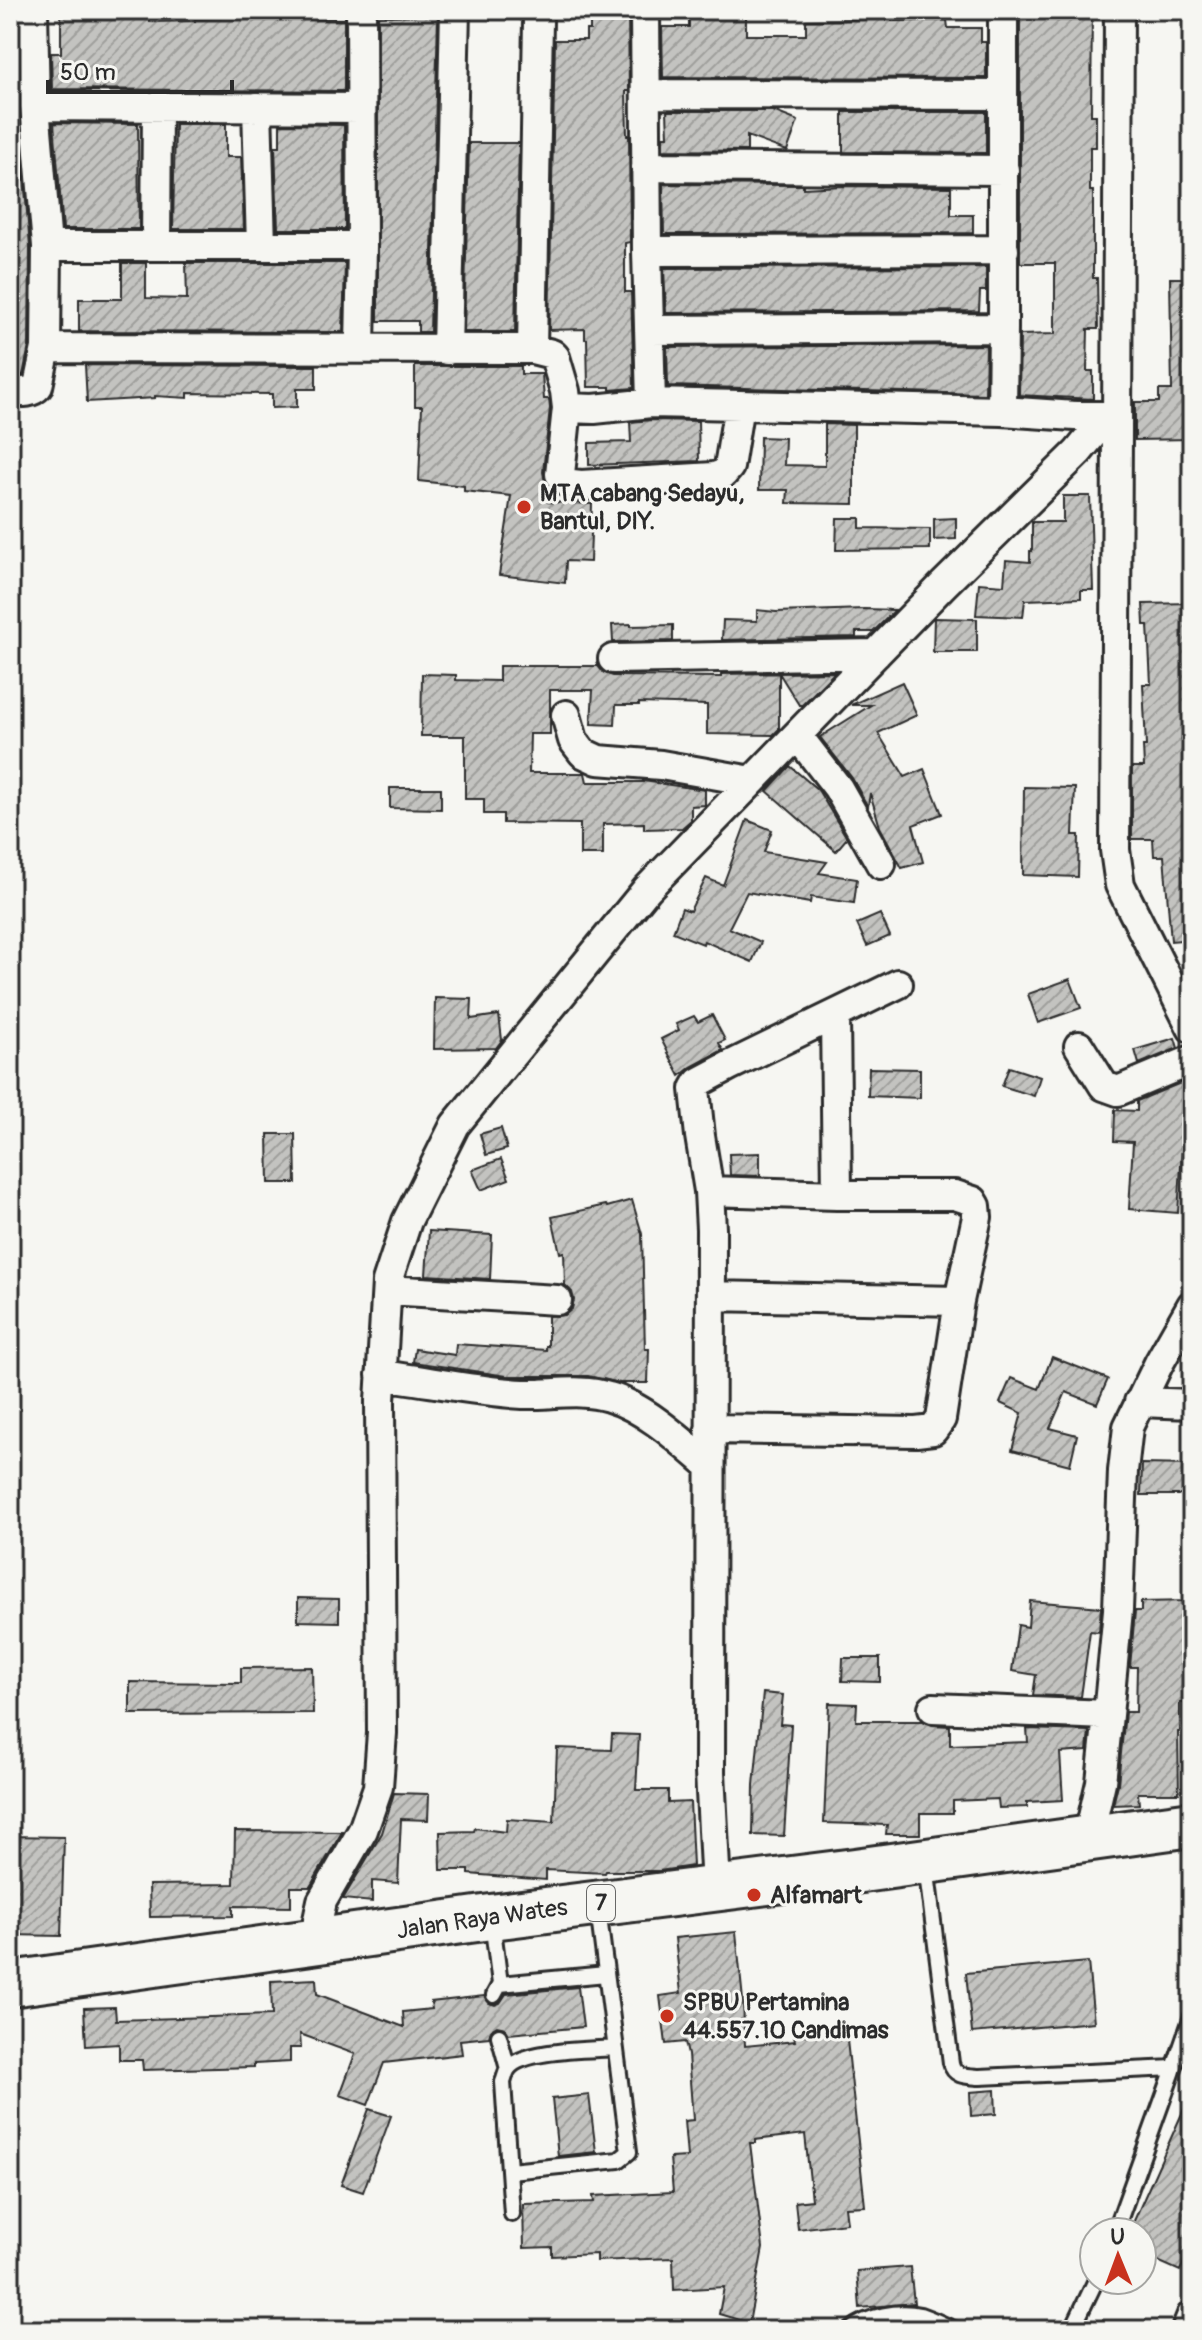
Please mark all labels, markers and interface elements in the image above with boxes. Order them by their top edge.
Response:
scale bar [48,44,232,94]
text: 50 m [60,58,116,87]
place label: MTA cabang Sedayu, Bantul, DIY. [540,479,744,536]
marker: MTA cabang Sedayu, Bantul, DIY. [515,498,533,516]
place label: Alfamart [770,1881,863,1910]
road number: 7 [587,1885,615,1921]
marker: Alfamart [745,1886,763,1904]
street label: Jalan Raya Wates [395,1893,570,1945]
place label: SPBU Pertamina 44.557.10 Candimas [683,1988,889,2045]
marker: SPBU Pertamina 44.557.10 Candimas [658,2007,676,2025]
north arrow [1078,2216,1158,2296]
text: U [1110,2223,1125,2251]

